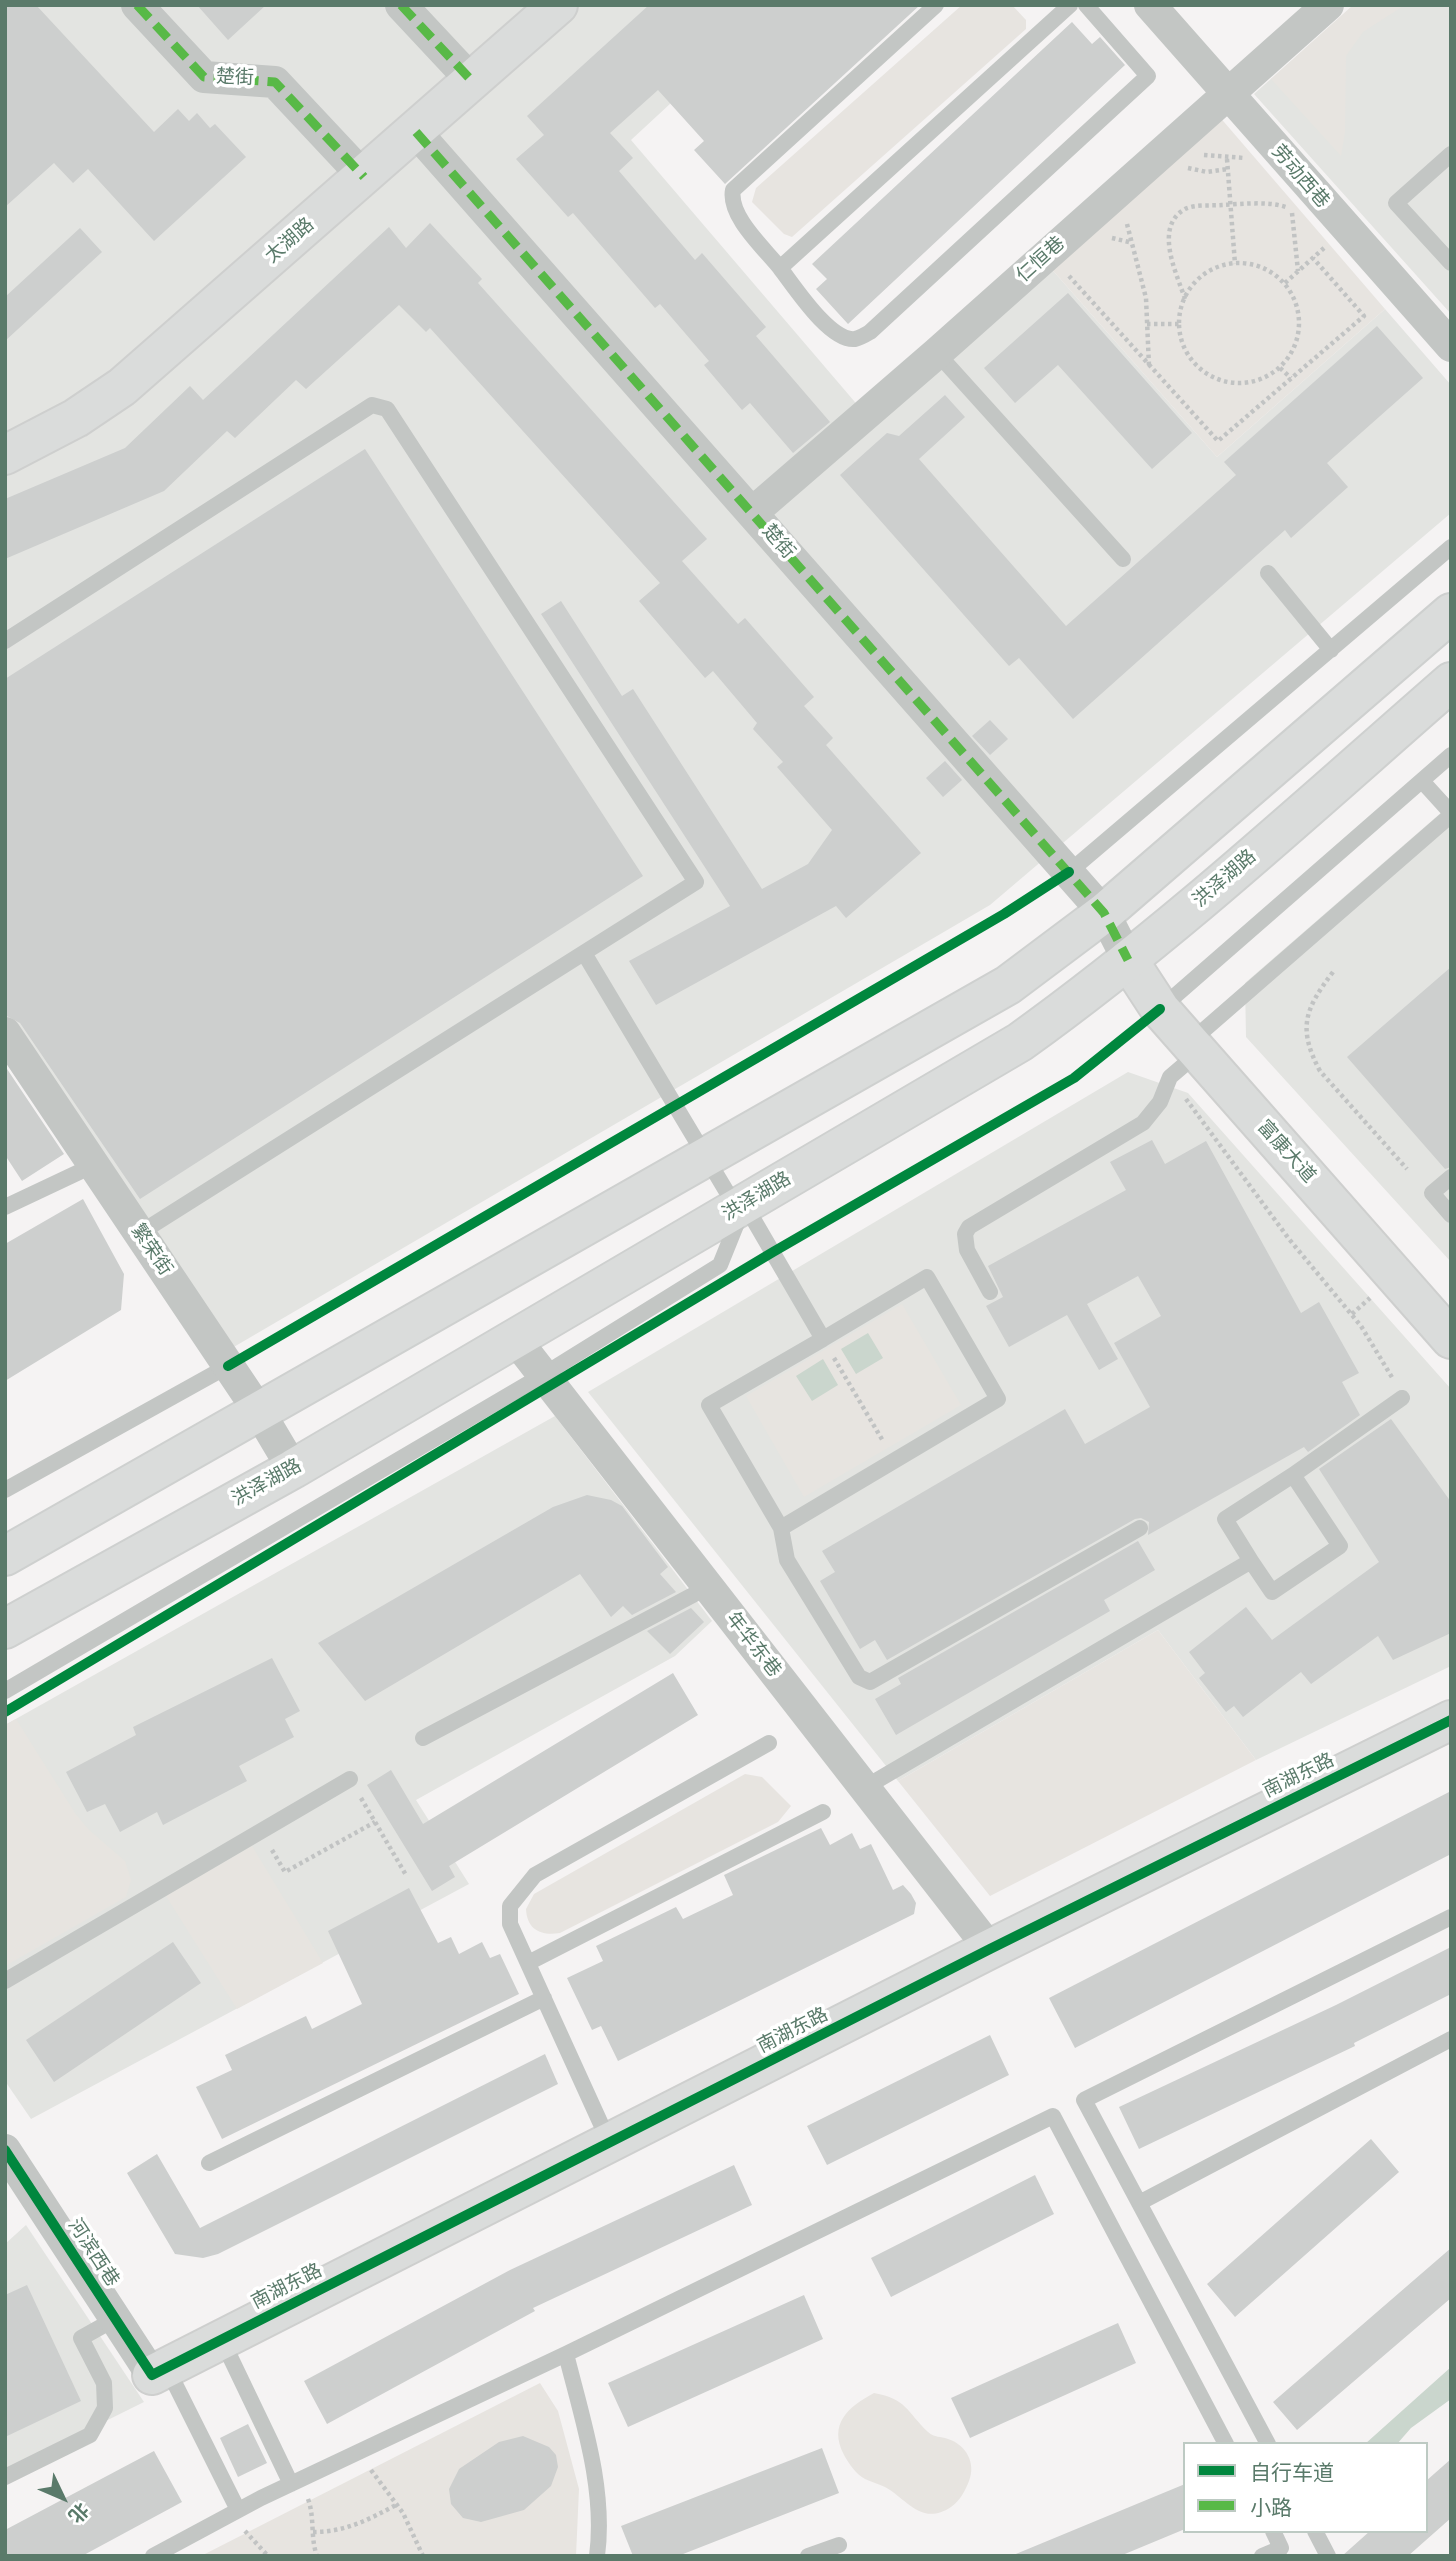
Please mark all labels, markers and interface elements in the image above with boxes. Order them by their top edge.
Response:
street label: 楚街 [216,66,254,90]
street label: 劳动西巷 [1266,141,1334,213]
street label: 太湖路 [261,214,319,268]
street label: 仁恒巷 [1012,232,1070,288]
street label: 楚街 [757,520,799,564]
street label: 洪泽湖路 [1189,845,1261,913]
street label: 富康大道 [1252,1116,1320,1188]
street label: 洪泽湖路 [719,1168,795,1226]
street label: 繁荣街 [126,1220,176,1280]
street label: 洪泽湖路 [228,1455,306,1511]
street label: 年华东巷 [721,1608,785,1682]
street label: 南湖东路 [1260,1749,1338,1803]
street label: 南湖东路 [754,2004,832,2058]
street label: 河滨西巷 [63,2215,123,2291]
street label: 南湖东路 [248,2260,326,2314]
legend [1183,2442,1428,2533]
text: 自行车道 [1250,2461,1334,2486]
north arrow [28,2463,98,2533]
text: 小路 [1250,2496,1292,2521]
text: 北 [64,2498,93,2527]

